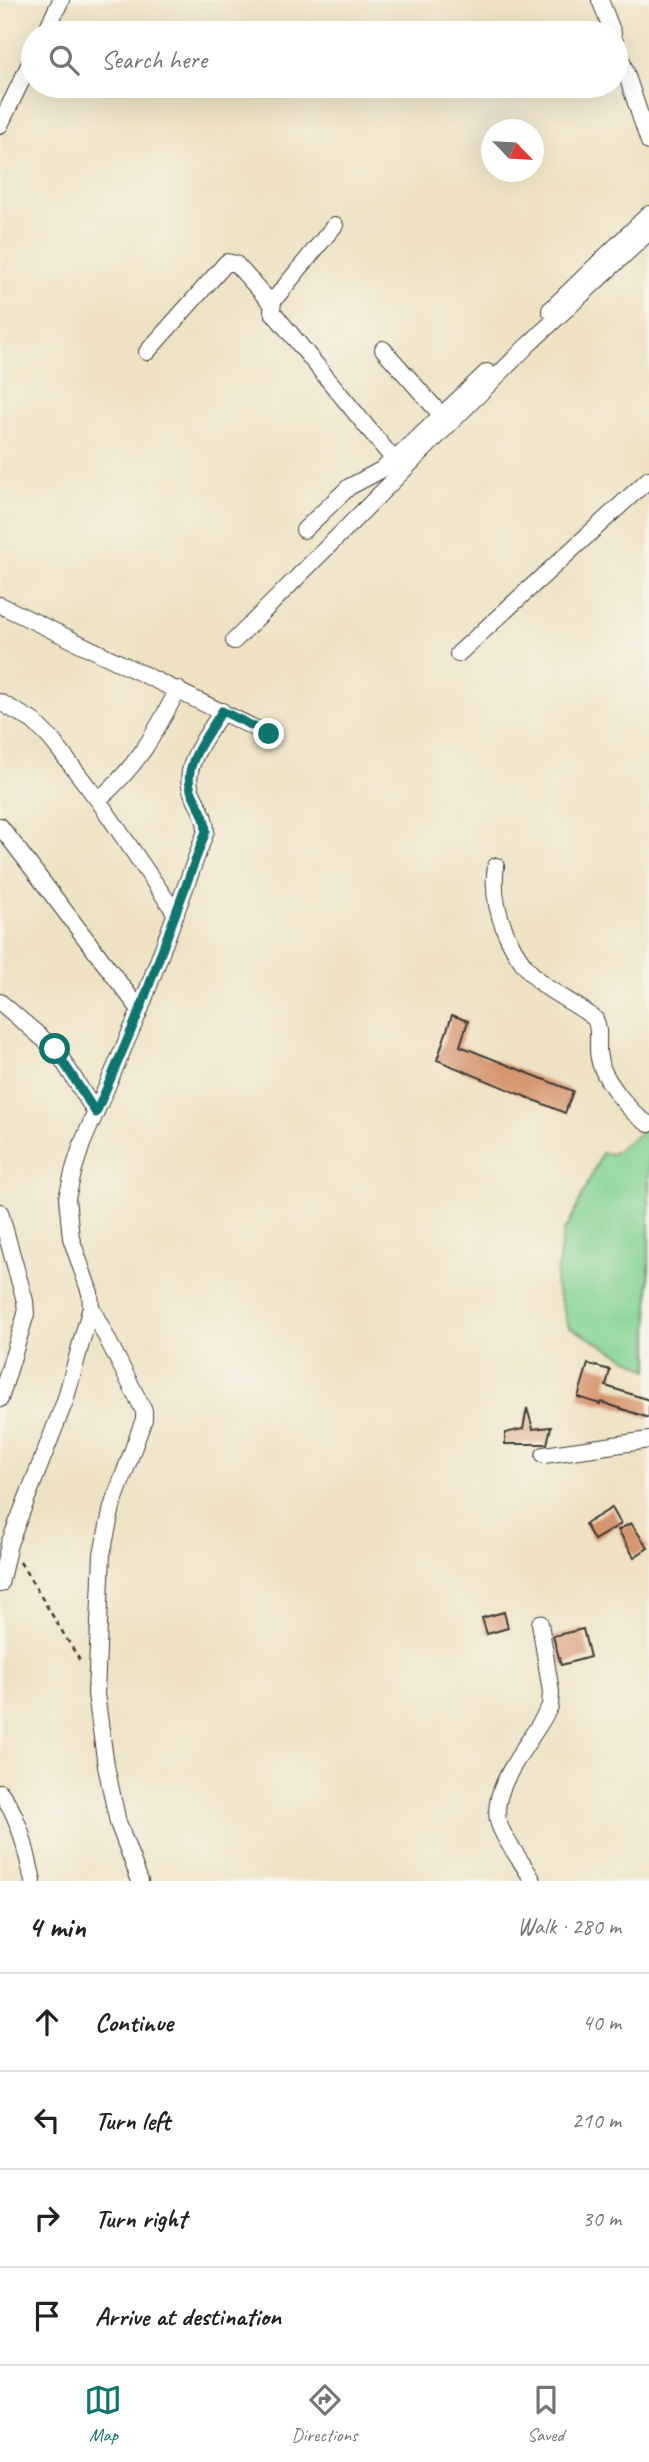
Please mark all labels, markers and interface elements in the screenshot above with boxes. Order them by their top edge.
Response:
search box [21,21,628,98]
icon: search [45,41,83,79]
text: Search here [101,43,207,76]
north arrow [481,119,544,182]
route end [253,718,284,749]
route start [39,1033,70,1064]
text: 4 min [28,1908,85,1946]
text: Walk · 280 m [517,1912,621,1941]
icon: ahead [28,2003,66,2041]
text: Continue [95,2006,173,2039]
text: 40 m [582,2008,621,2037]
icon: left [28,2101,66,2139]
text: Turn left [95,2104,170,2137]
text: 210 m [572,2106,621,2135]
icon: right [28,2199,66,2237]
text: Turn right [95,2202,186,2235]
text: 30 m [582,2204,621,2233]
icon: arrive [28,2297,66,2335]
text: Arrive at destination [95,2300,281,2333]
tab: Map [84,2381,122,2447]
tab: Directions [291,2381,358,2447]
tab: Saved [527,2381,565,2447]

